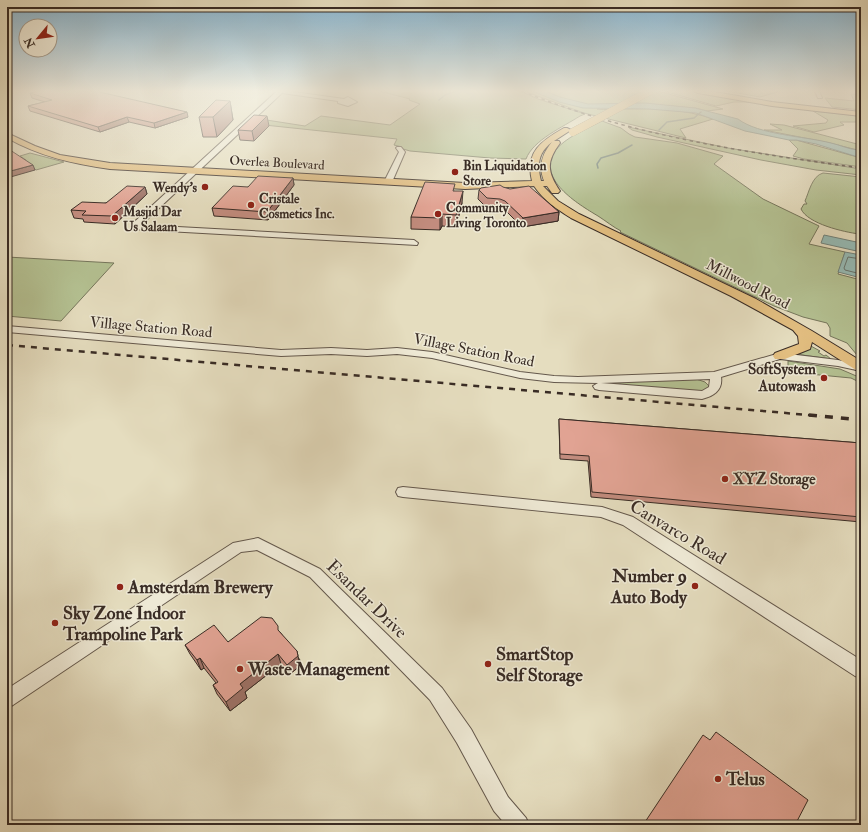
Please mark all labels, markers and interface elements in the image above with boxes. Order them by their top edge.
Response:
north arrow [18,18,58,58]
text: N [21,34,38,51]
street label: Overlea Boulevard [229,153,326,174]
place label: Bin Liquidation Store [463,158,547,189]
marker: Bin Liquidation Store [450,167,460,177]
place label: Wendy's [152,180,198,197]
marker: Wendy's [200,182,210,192]
place label: Cristale Cosmetics Inc. [259,191,335,222]
marker: Cristale Cosmetics Inc. [246,200,256,210]
place label: Community Living Toronto [446,200,527,232]
place label: Masjid Dar Us Salaam [122,204,183,235]
marker: Community Living Toronto [433,209,443,219]
marker: Masjid Dar Us Salaam [110,213,120,223]
street label: Millwood Road [703,255,793,314]
street label: Village Station Road [89,313,214,342]
street label: Village Station Road [412,329,537,372]
place label: SoftSystem Autowash [748,360,816,396]
marker: SoftSystem Autowash [819,373,829,383]
place label: XYZ Storage [733,470,816,490]
marker: XYZ Storage [720,474,730,484]
street label: Canvarco Road [625,495,730,570]
street label: Esandar Drive [321,555,412,644]
place label: Number 9 Auto Body [610,565,688,609]
place label: Amsterdam Brewery [127,576,274,599]
marker: Number 9 Auto Body [690,581,700,591]
marker: Amsterdam Brewery [115,582,125,592]
place label: Sky Zone Indoor Trampoline Park [62,602,186,646]
marker: Sky Zone Indoor Trampoline Park [50,618,60,628]
place label: SmartStop Self Storage [496,643,583,687]
place label: Waste Management [247,658,390,681]
marker: SmartStop Self Storage [483,659,493,669]
marker: Waste Management [235,664,245,674]
place label: Telus [725,768,765,791]
marker: Telus [713,774,723,784]

